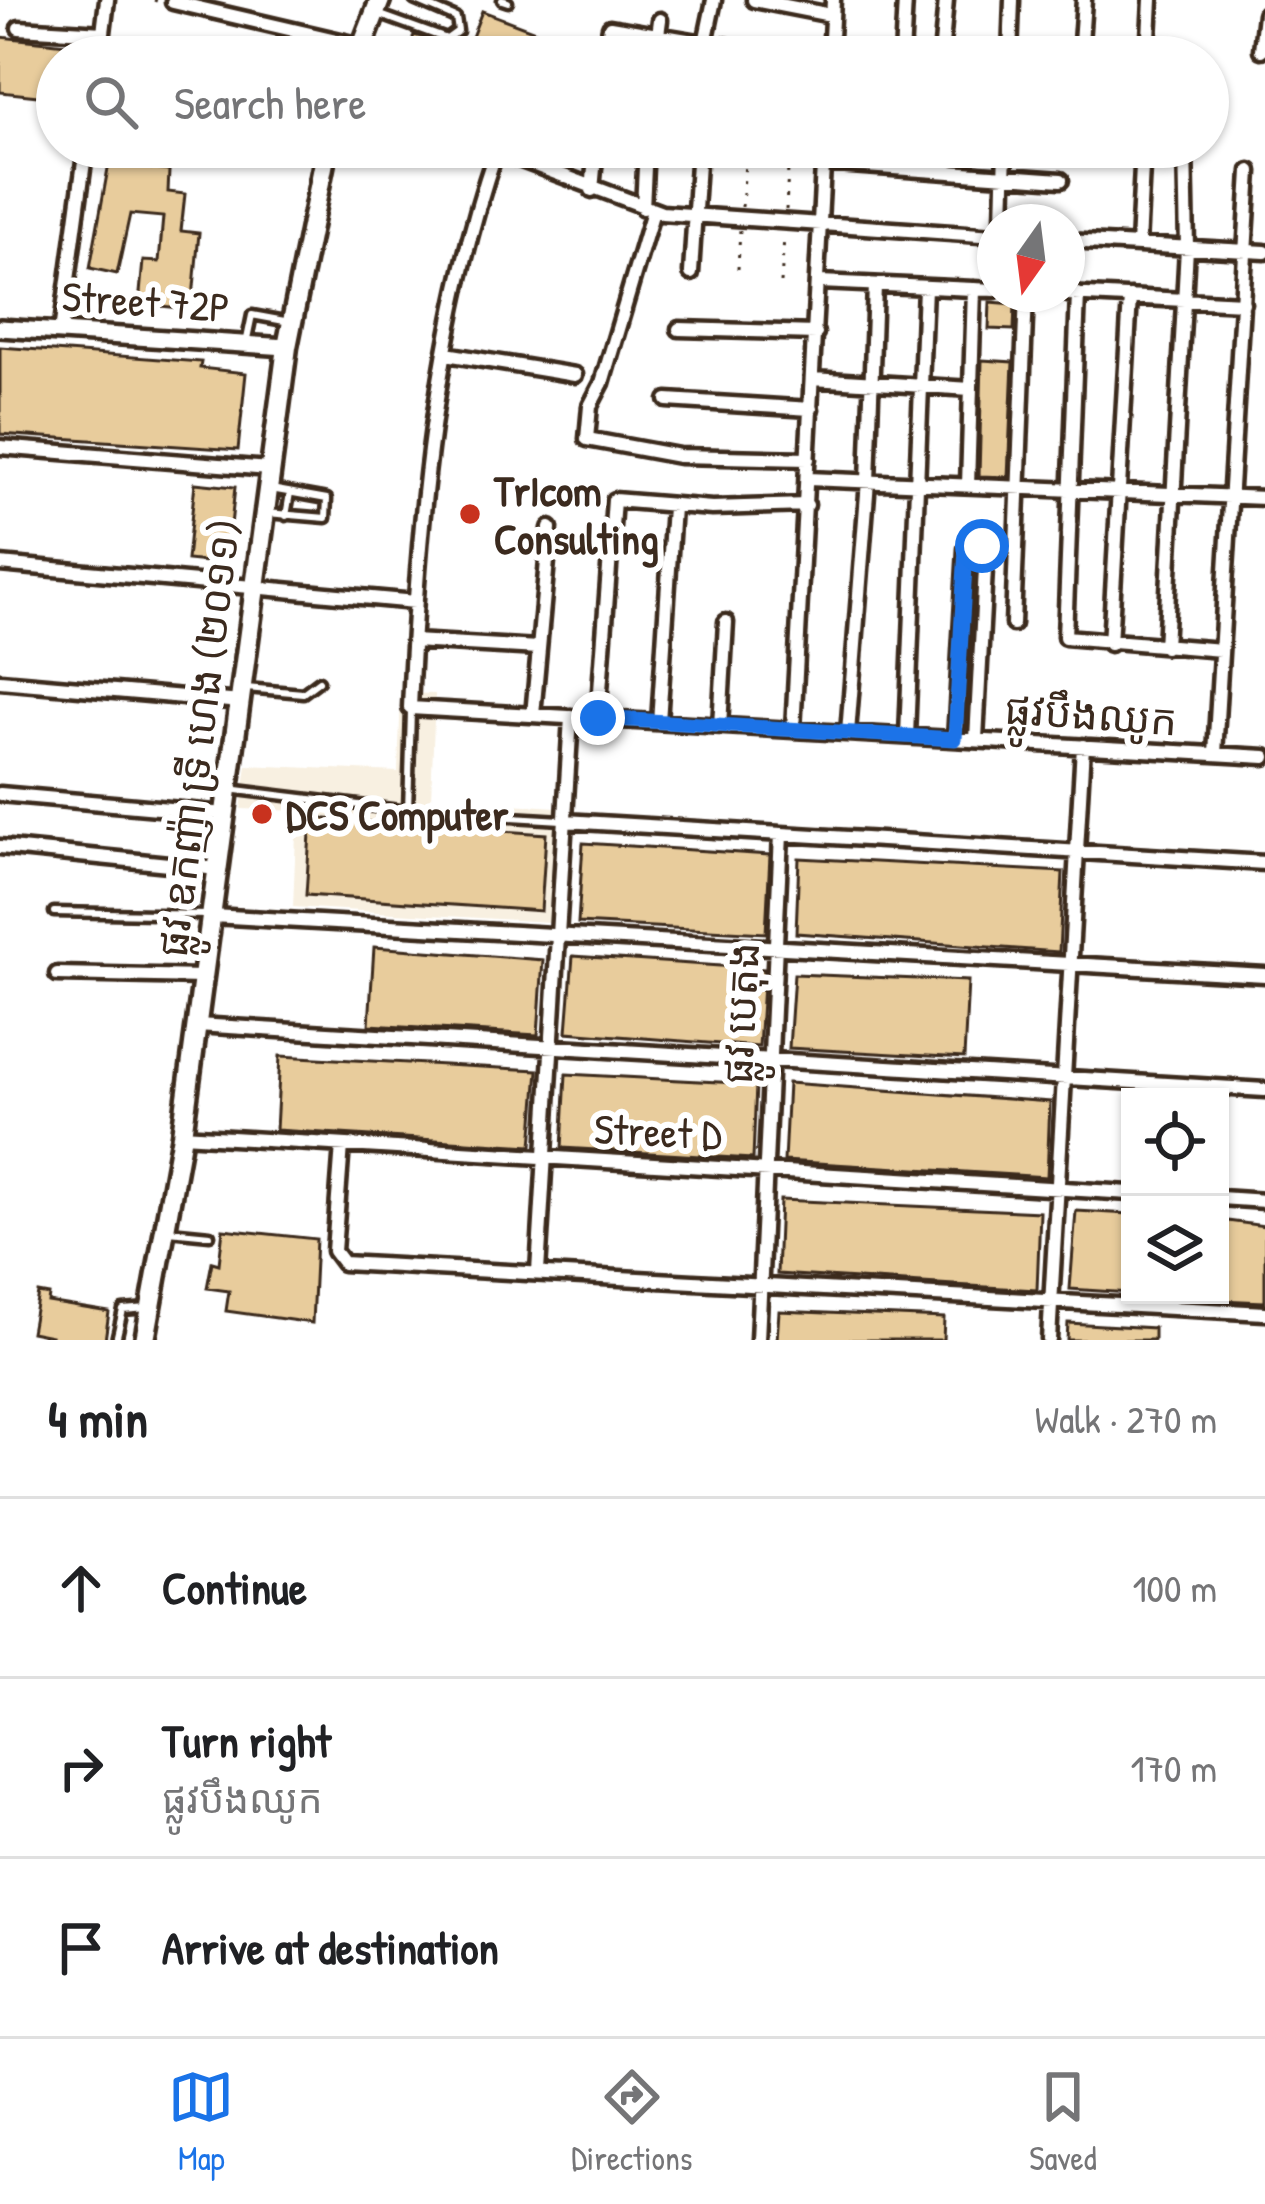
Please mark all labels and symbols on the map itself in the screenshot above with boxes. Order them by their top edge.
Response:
north arrow [977,204,1085,312]
street label: Street 72P [60,267,232,335]
place label: TrIcom Consulting [493,462,659,568]
marker: TrIcom Consulting [457,501,483,527]
street label: ផ្លូវ ឧកញ៉ា ទ្រី ហេង (២០១១) [143,516,262,961]
route start [955,519,1009,573]
street label: ផ្លូវបឹងឈូក [1002,680,1179,758]
route end [571,691,625,745]
place label: DCS Computer [286,786,509,844]
marker: DCS Computer [249,801,275,827]
street label: ផ្លូវ បេតុង [708,941,782,1086]
street label: Street D [593,1099,723,1163]

